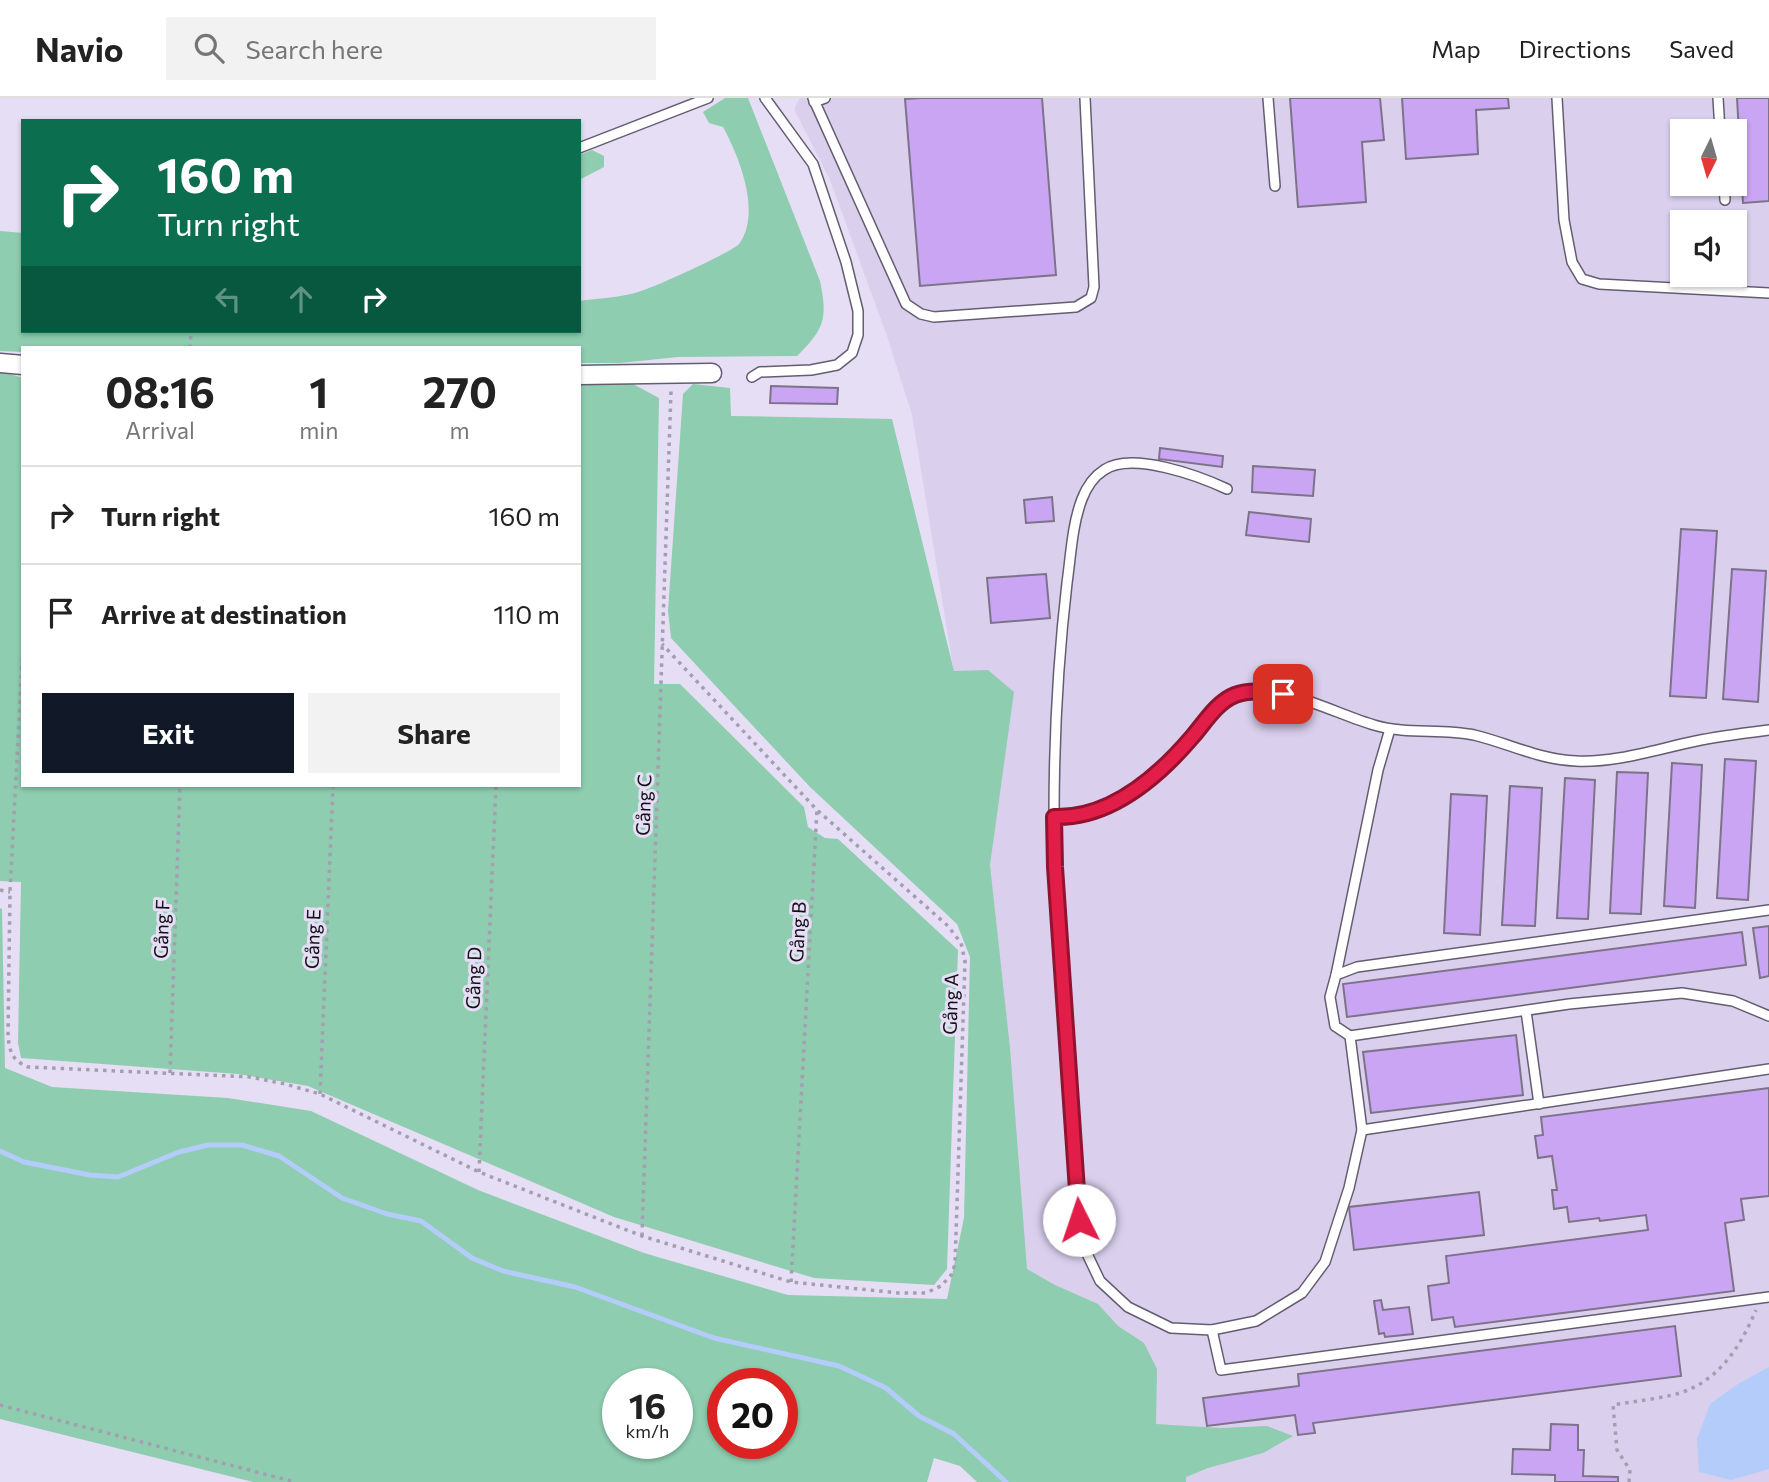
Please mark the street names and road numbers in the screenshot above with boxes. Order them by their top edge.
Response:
street label: Gång C [630,774,656,836]
street label: Gång F [148,899,174,959]
street label: Gång B [784,901,810,963]
street label: Gång E [299,909,325,969]
street label: Gång D [460,946,486,1010]
street label: Gång A [937,973,963,1035]

